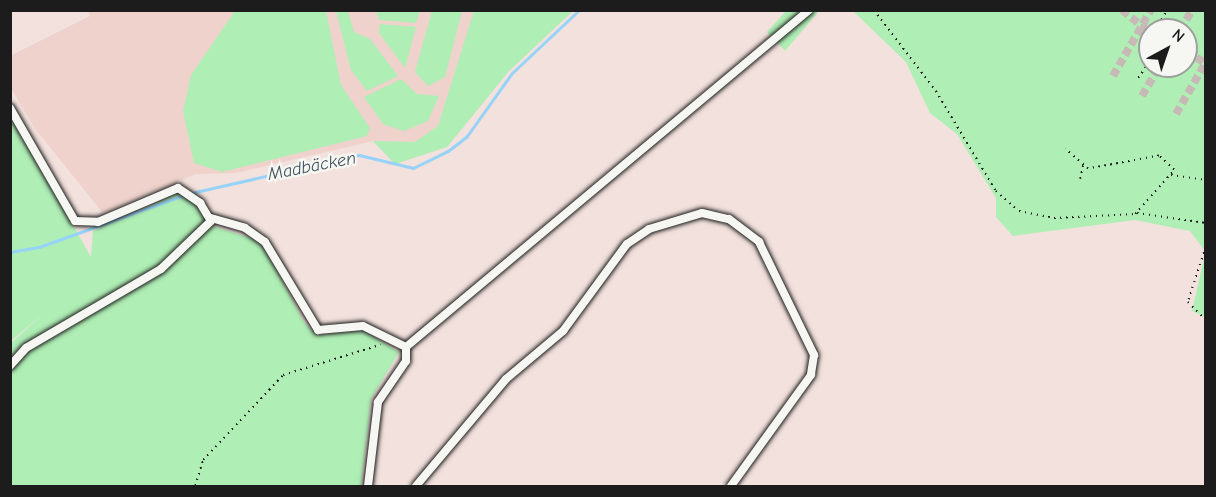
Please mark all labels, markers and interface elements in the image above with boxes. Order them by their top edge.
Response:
north arrow [1138,18,1198,78]
text: N [1169,25,1188,46]
water label: Madbäcken [266,148,358,186]

